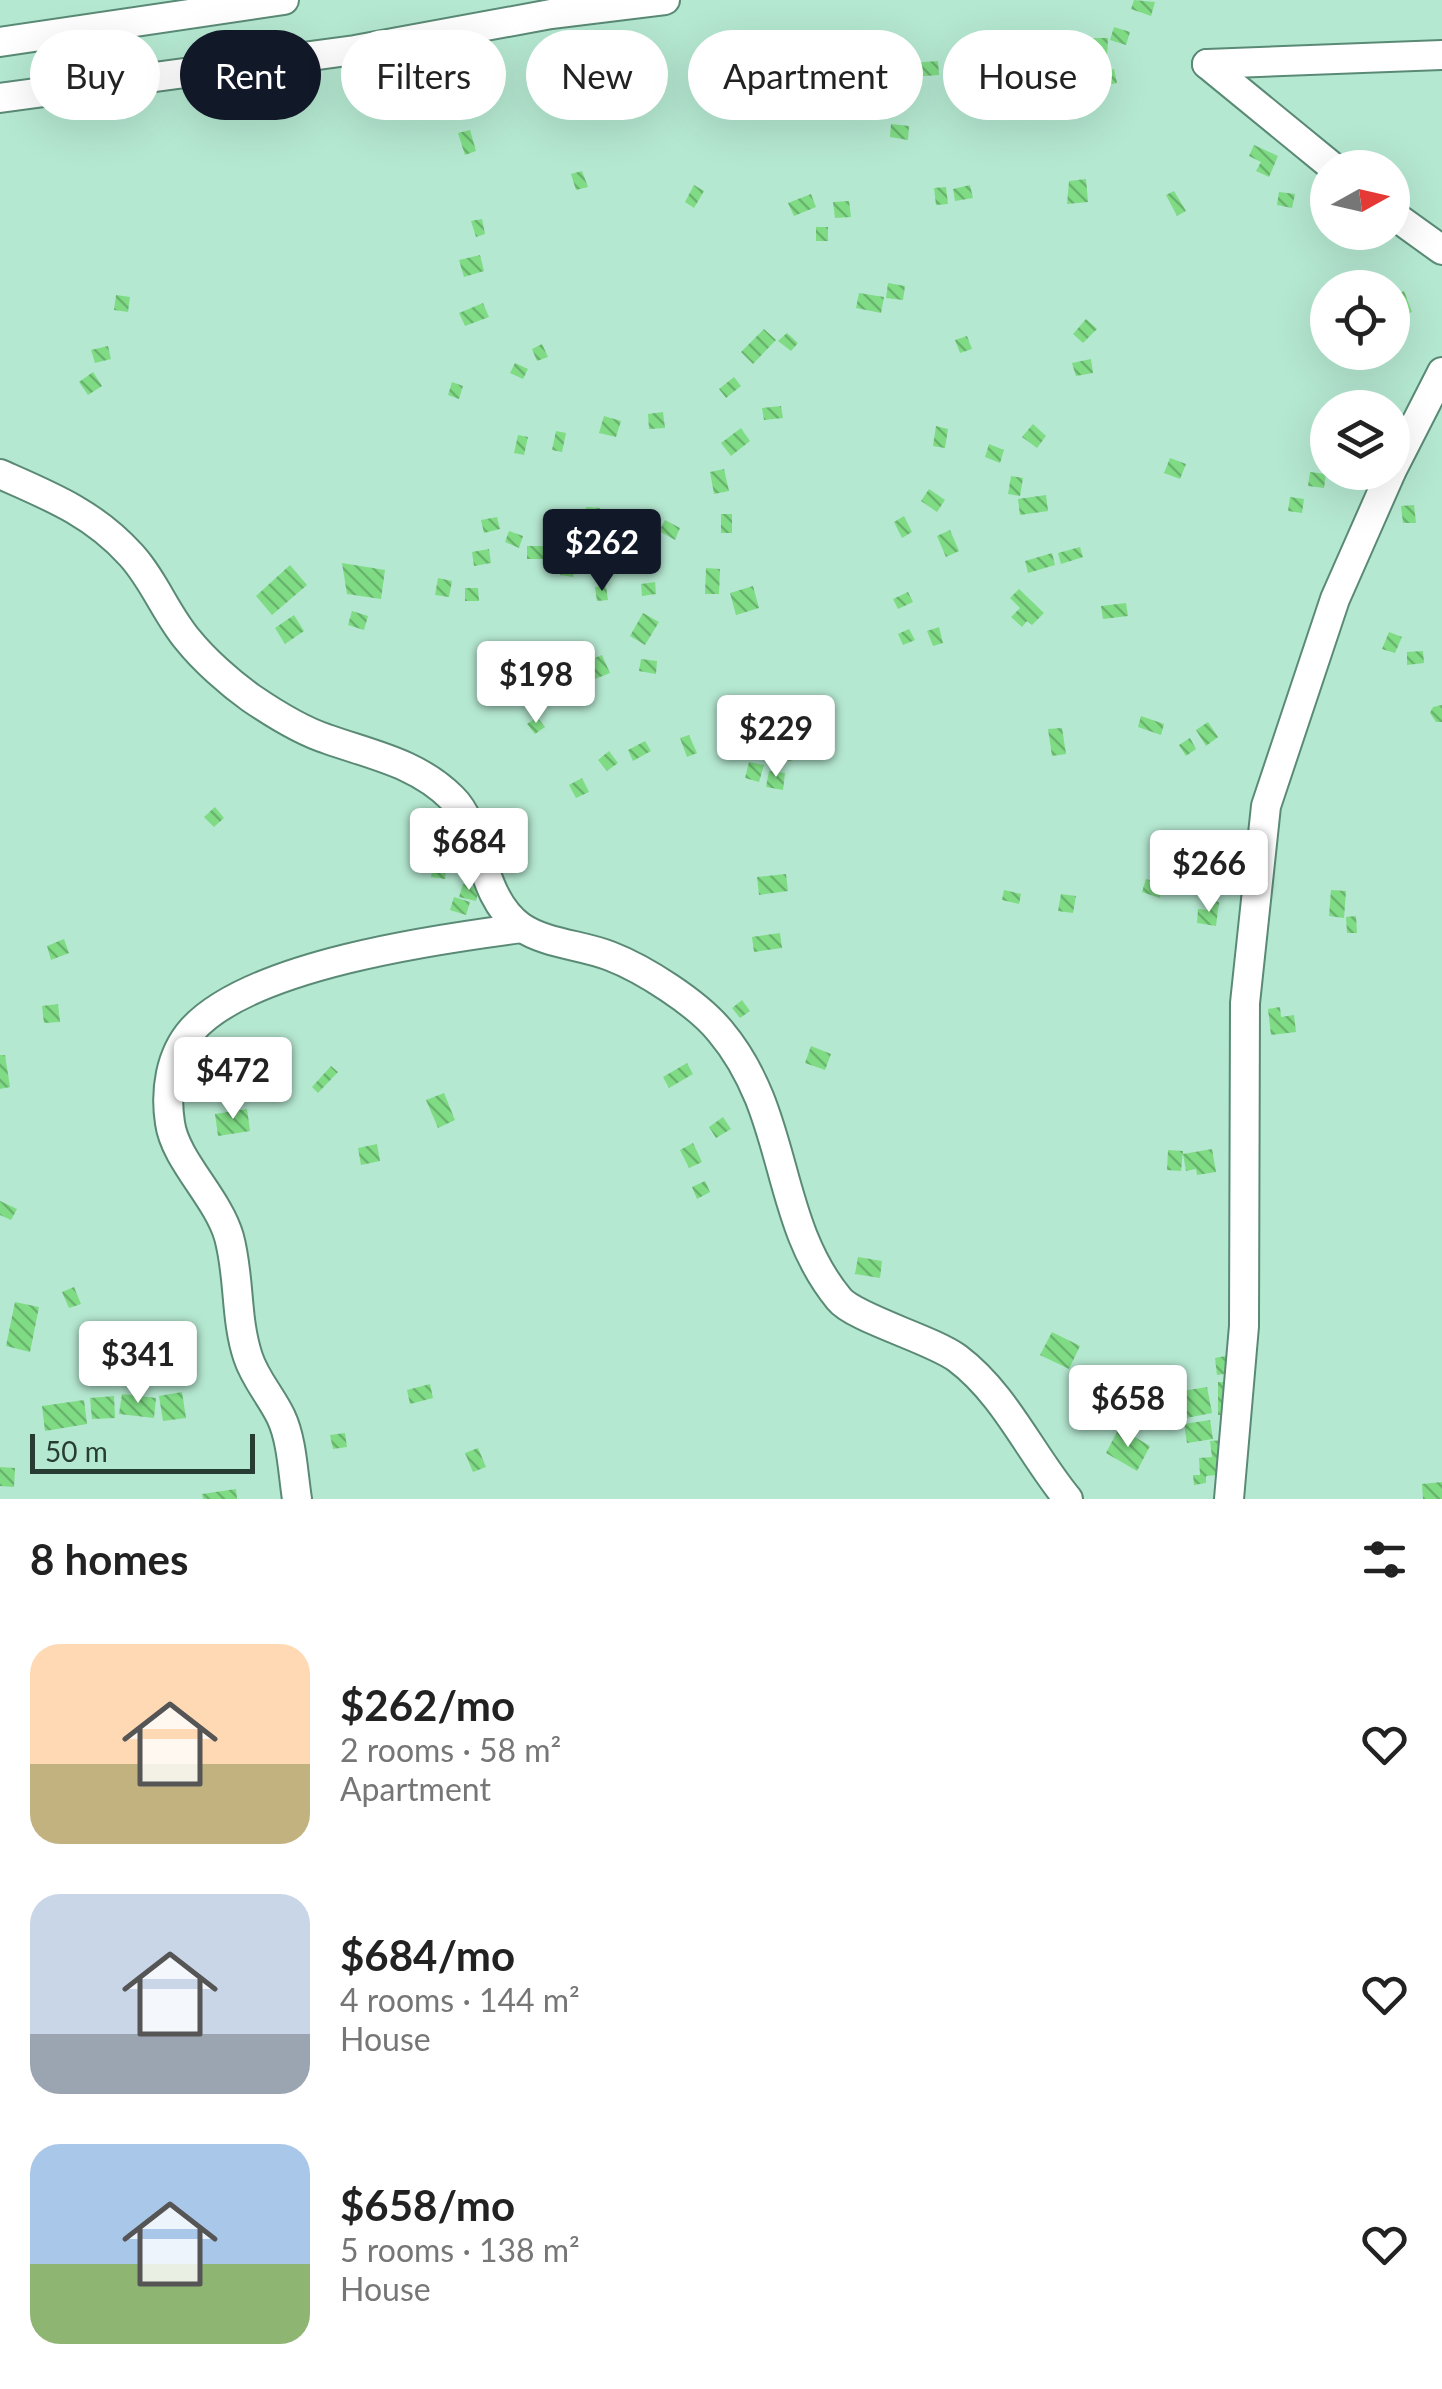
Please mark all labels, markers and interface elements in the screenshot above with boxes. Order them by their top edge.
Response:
chip: Buy [30,30,160,120]
chip: Rent [180,30,321,120]
chip: Filters [341,30,506,120]
chip: New [526,30,668,120]
chip: Apartment [688,30,923,120]
chip: House [943,30,1112,120]
north arrow [1310,150,1410,250]
map controls [1310,150,1410,490]
button: locate [1310,270,1410,370]
button: layers [1310,390,1410,490]
pin: $262 [543,509,661,594]
text: $262 [565,522,639,561]
pin: $198 [477,641,595,726]
text: $198 [499,654,573,693]
pin: $229 [717,695,835,780]
text: $229 [739,708,813,747]
pin: $684 [410,808,528,893]
text: $684 [432,821,506,860]
pin: $266 [1150,830,1268,915]
text: $266 [1172,843,1246,882]
pin: $472 [174,1037,292,1122]
text: $472 [196,1050,270,1089]
pin: $341 [79,1321,197,1406]
text: $341 [101,1334,175,1373]
pin: $658 [1069,1365,1187,1450]
text: $658 [1091,1378,1165,1417]
scale bar [30,1429,255,1474]
text: 50 m [45,1434,108,1468]
icon: filters [1357,1532,1412,1587]
text: 8 homes [30,1534,188,1584]
text: $262/mo [340,1680,515,1730]
icon: home [110,1684,230,1804]
icon: heart [1357,1717,1412,1772]
text: 2 rooms · 58 m² [340,1730,561,1769]
text: Apartment [340,1769,491,1808]
text: $684/mo [340,1930,515,1980]
icon: home [110,1934,230,2054]
icon: heart [1357,1967,1412,2022]
text: 4 rooms · 144 m² [340,1980,580,2019]
text: House [340,2019,431,2058]
text: $658/mo [340,2180,515,2230]
icon: home [110,2184,230,2304]
icon: heart [1357,2217,1412,2272]
text: 5 rooms · 138 m² [340,2230,580,2269]
text: House [340,2269,431,2308]

